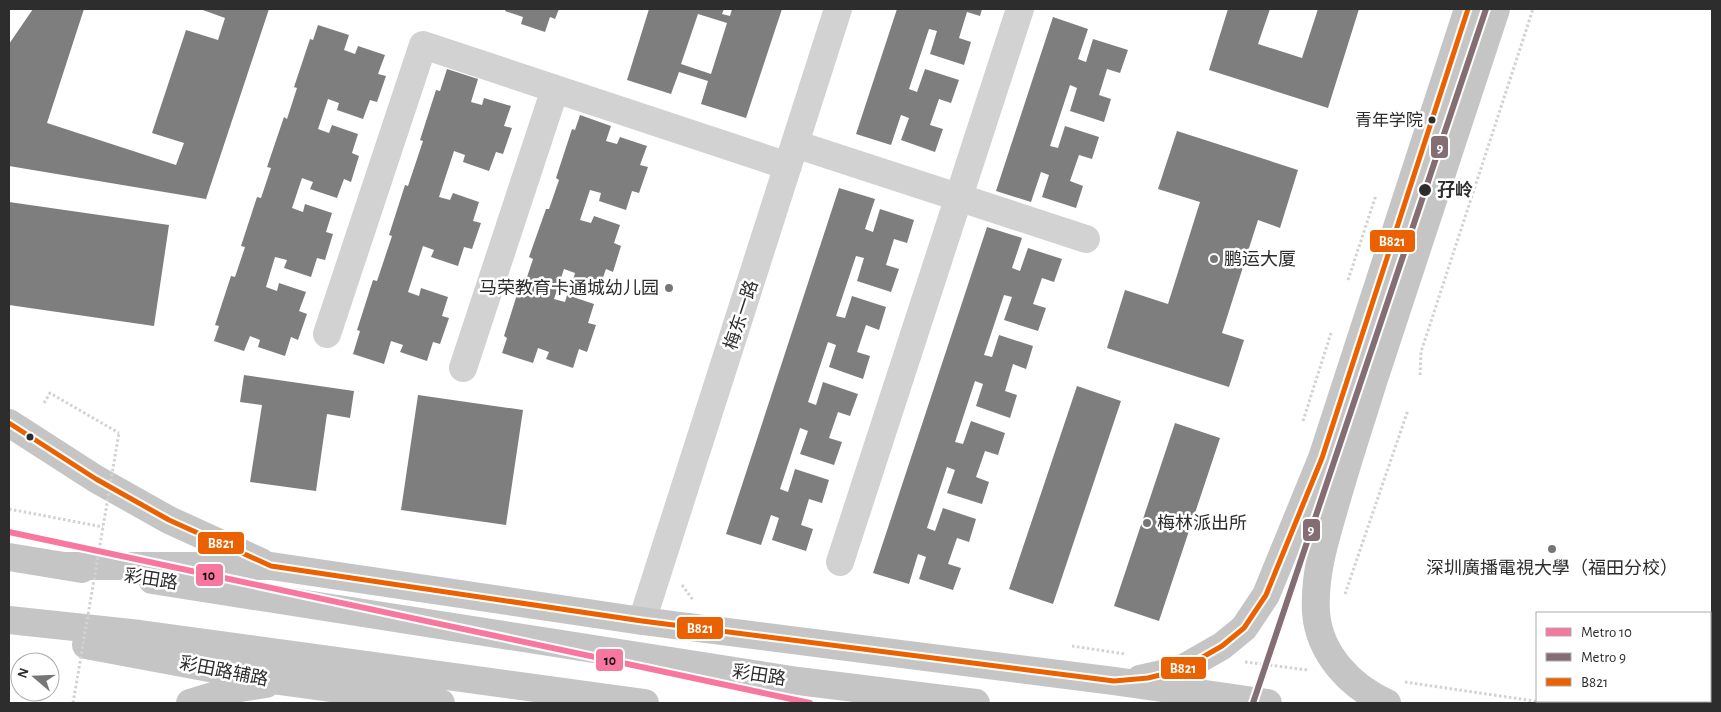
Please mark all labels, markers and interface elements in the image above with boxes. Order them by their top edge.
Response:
place label: 青年学院 [1355,111,1423,129]
marker: 青年学院 [1427,115,1437,125]
line badge: 9 [1430,135,1449,159]
text: 9 [1437,141,1444,155]
place label: 孖岭 [1437,180,1473,200]
marker: 孖岭 [1417,182,1433,198]
line badge: B821 [1369,229,1416,253]
text: B821 [1379,235,1405,249]
place label: 鹏运大厦 [1224,249,1296,269]
marker: 鹏运大厦 [1208,253,1220,265]
place label: 马荣教育卡通城幼儿园 [479,278,659,298]
street label: 梅东一路 [720,278,762,352]
marker: 马荣教育卡通城幼儿园 [663,282,675,294]
unlabelled marker [25,432,35,442]
place label: 梅林派出所 [1157,513,1247,533]
marker: 梅林派出所 [1141,517,1153,529]
line badge: 9 [1302,518,1321,542]
text: 9 [1308,523,1315,537]
line badge: B821 [197,531,245,555]
text: B821 [208,537,234,551]
marker: 深圳廣播電視大學（福田分校） [1546,543,1558,555]
place label: 深圳廣播電視大學（福田分校） [1426,558,1678,578]
line badge: 10 [195,563,224,587]
street label: 彩田路 [123,565,179,593]
text: 10 [203,569,215,583]
legend [1536,612,1711,702]
line badge: B821 [676,616,724,640]
text: B821 [687,622,713,636]
text: Metro 10 [1581,625,1632,640]
line badge: 10 [595,648,624,672]
text: Metro 9 [1581,650,1626,665]
north arrow [10,652,60,702]
street label: 彩田路辅路 [178,653,270,689]
text: 10 [604,654,616,668]
line badge: B821 [1160,656,1207,680]
street label: 彩田路 [731,661,787,689]
text: B821 [1170,662,1196,676]
text: N [15,666,32,680]
text: B821 [1581,675,1608,690]

